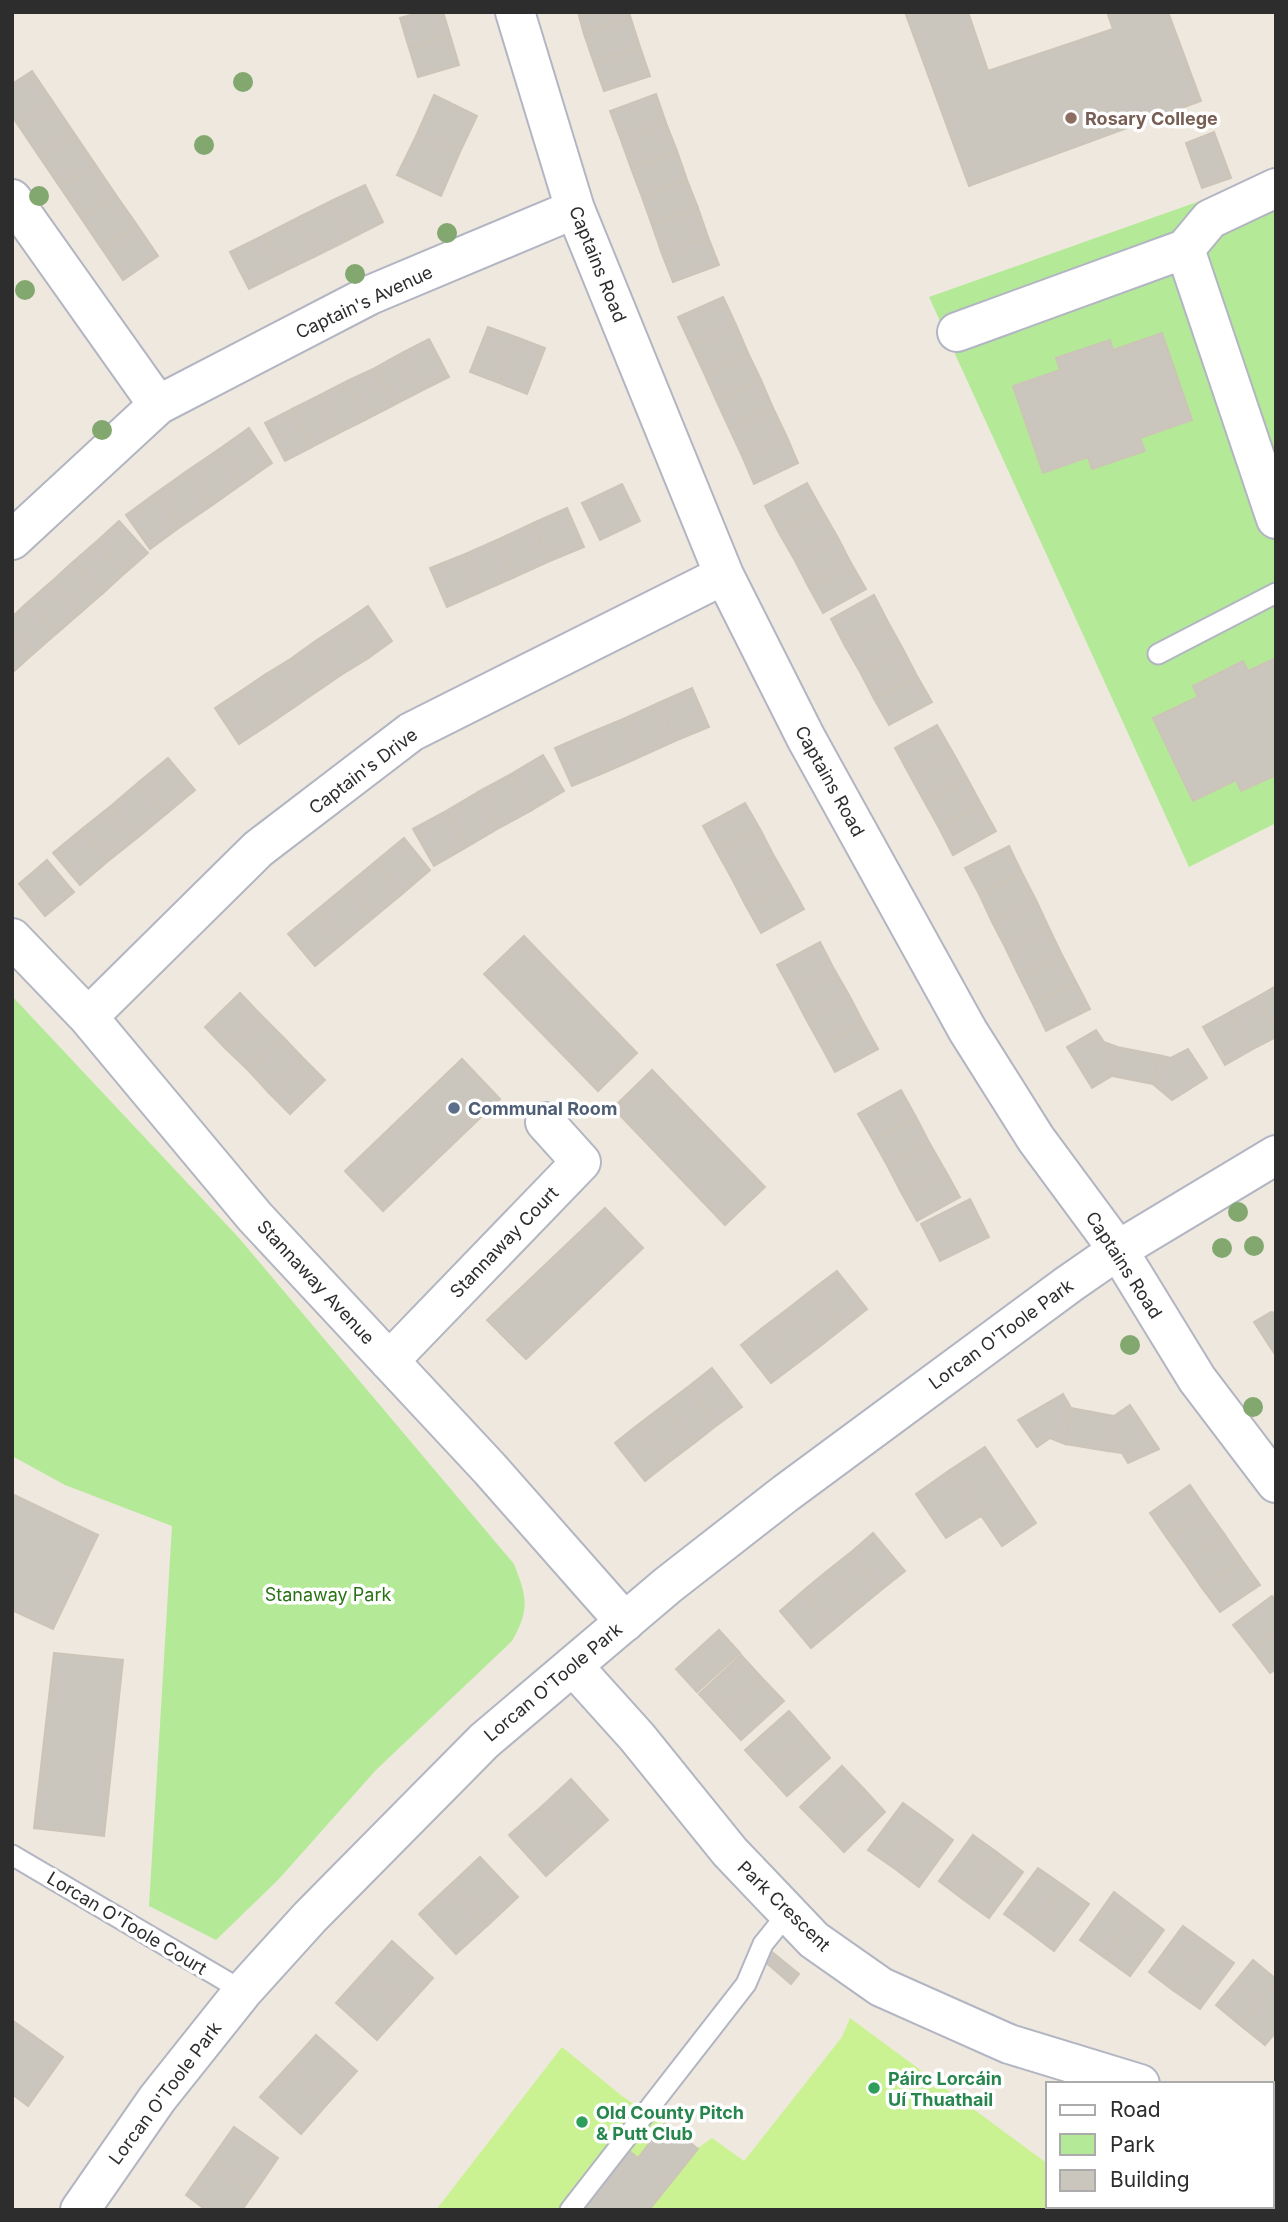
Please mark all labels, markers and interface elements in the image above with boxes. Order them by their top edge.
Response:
place label: Rosary College [1085,108,1218,129]
marker: Rosary College [1063,110,1079,126]
street label: Captains Road [565,203,631,325]
street label: Captain's Avenue [292,261,436,343]
street label: Captains Road [791,722,869,840]
street label: Captain's Drive [305,724,421,818]
place label: Communal Room [468,1098,617,1119]
marker: Communal Room [446,1100,462,1116]
street label: Stannaway Court [446,1182,562,1302]
street label: Captains Road [1082,1208,1166,1322]
street label: Stannaway Avenue [253,1216,379,1348]
street label: Lorcan O'Toole Park [925,1275,1077,1393]
park label: Stanaway Park [265,1584,391,1605]
street label: Lorcan O'Toole Park [480,1618,626,1746]
street label: Park Crescent [733,1857,835,1955]
street label: Lorcan O'Toole Court [44,1867,211,1979]
street label: Lorcan O'Toole Park [105,2017,226,2168]
place label: Páirc Lorcáin Uí Thuathail [888,2068,1002,2110]
marker: Páirc Lorcáin Uí Thuathail [866,2080,882,2096]
legend [1046,2082,1274,2208]
text: Road [1110,2097,1161,2122]
place label: Old County Pitch & Putt Club [596,2102,744,2144]
marker: Old County Pitch & Putt Club [574,2114,590,2130]
text: Park [1110,2132,1155,2157]
text: Building [1110,2167,1190,2192]

